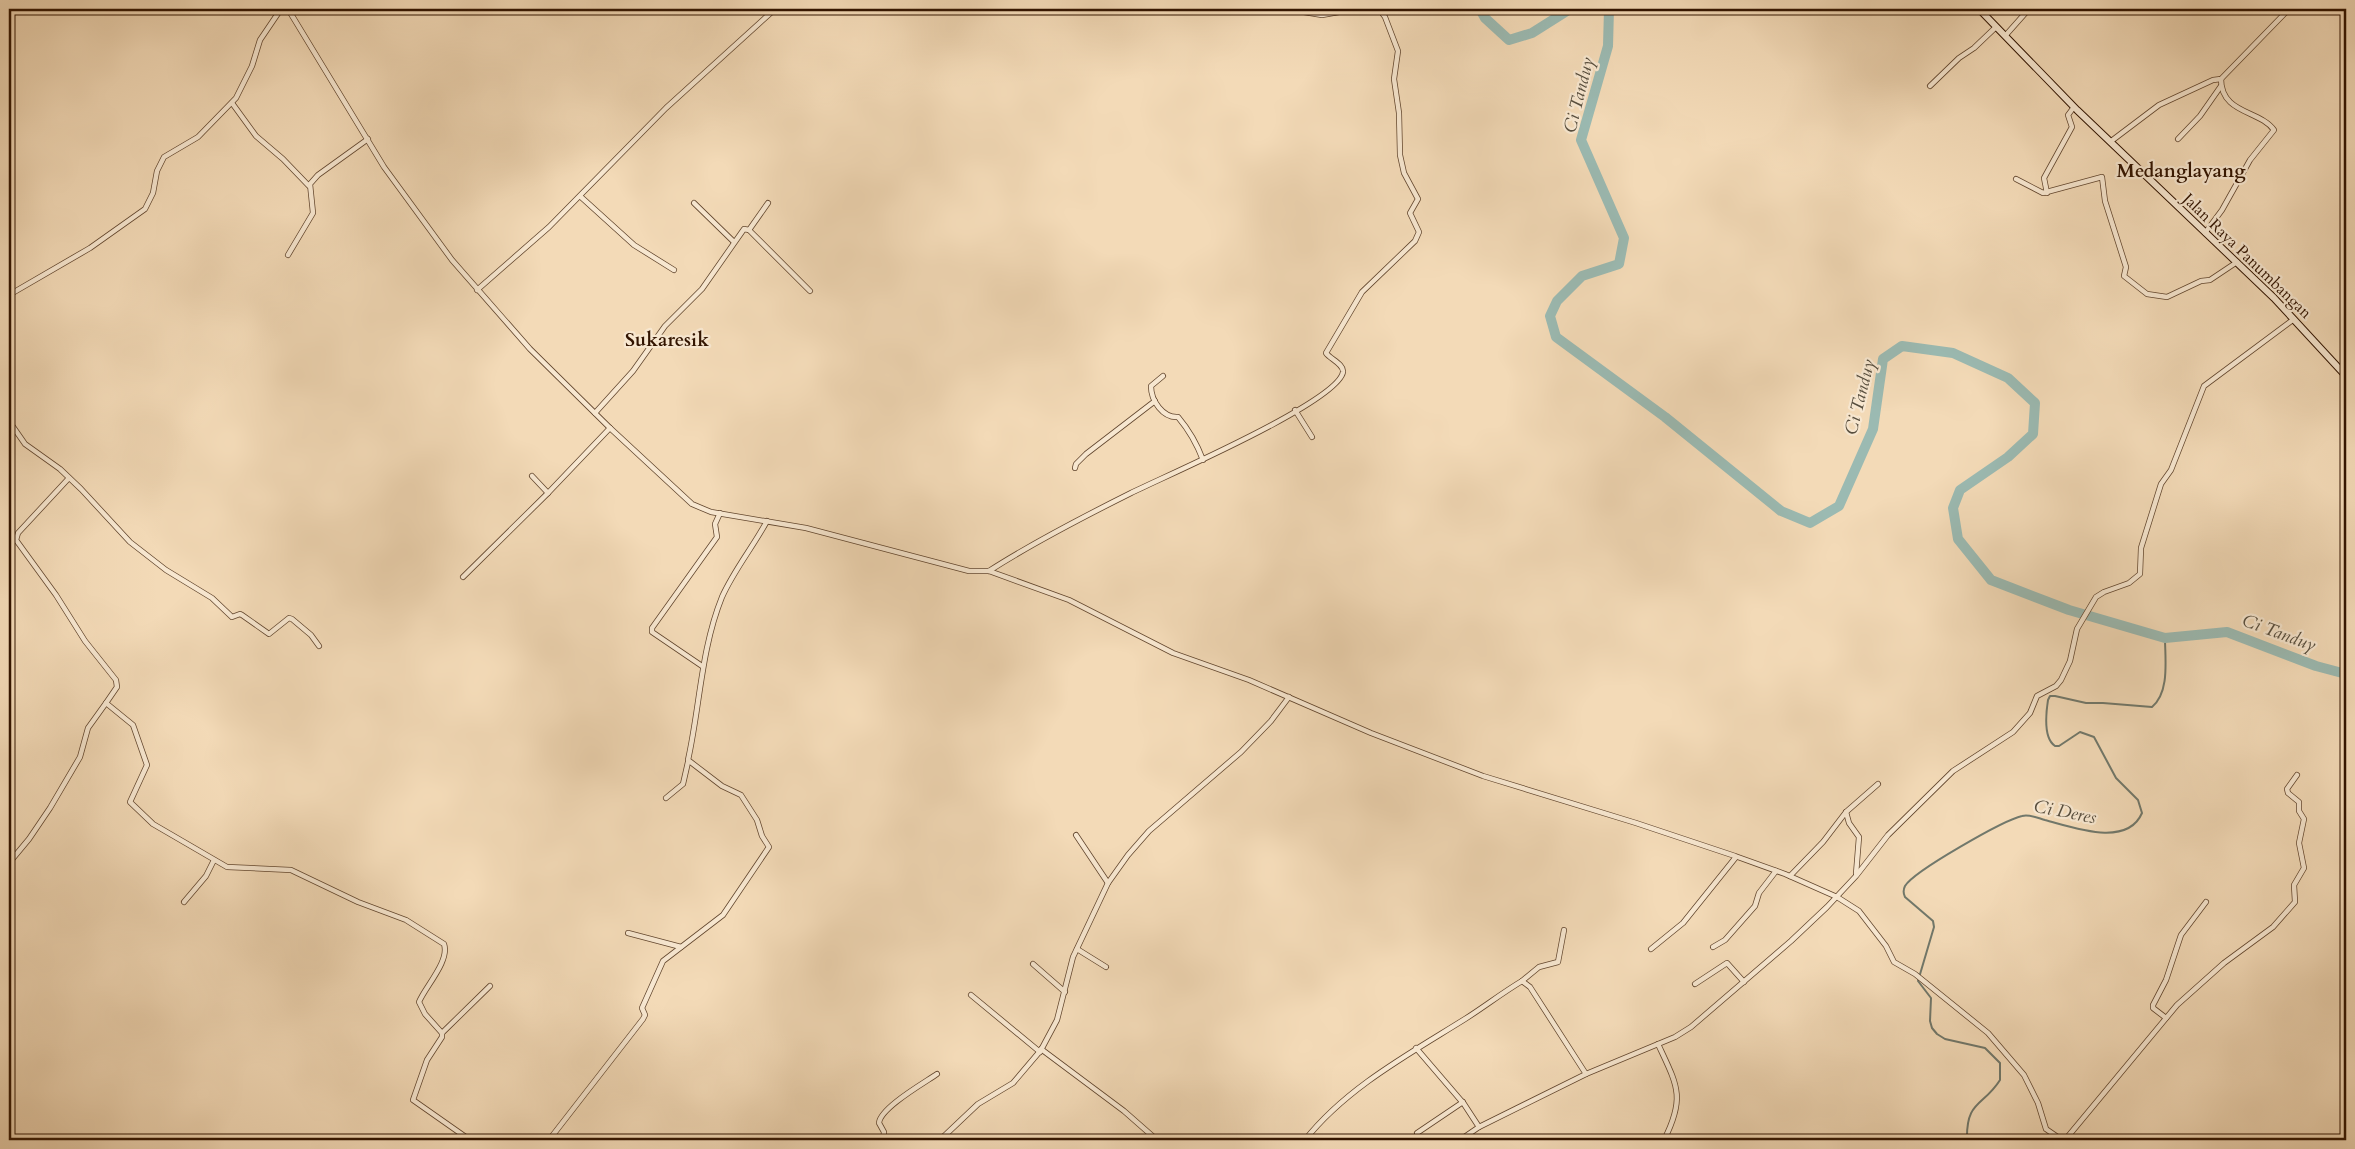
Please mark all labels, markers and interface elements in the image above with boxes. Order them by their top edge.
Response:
water label: Ci Tanduy [1558,54,1600,135]
district label: Medanglayang [2116,158,2246,184]
street label: Jalan Raya Panumbangan [2176,187,2316,324]
district label: Sukaresik [625,327,709,353]
water label: Ci Tanduy [1839,356,1881,437]
water label: Ci Tanduy [2239,608,2320,658]
water label: Ci Deres [2032,794,2098,830]

